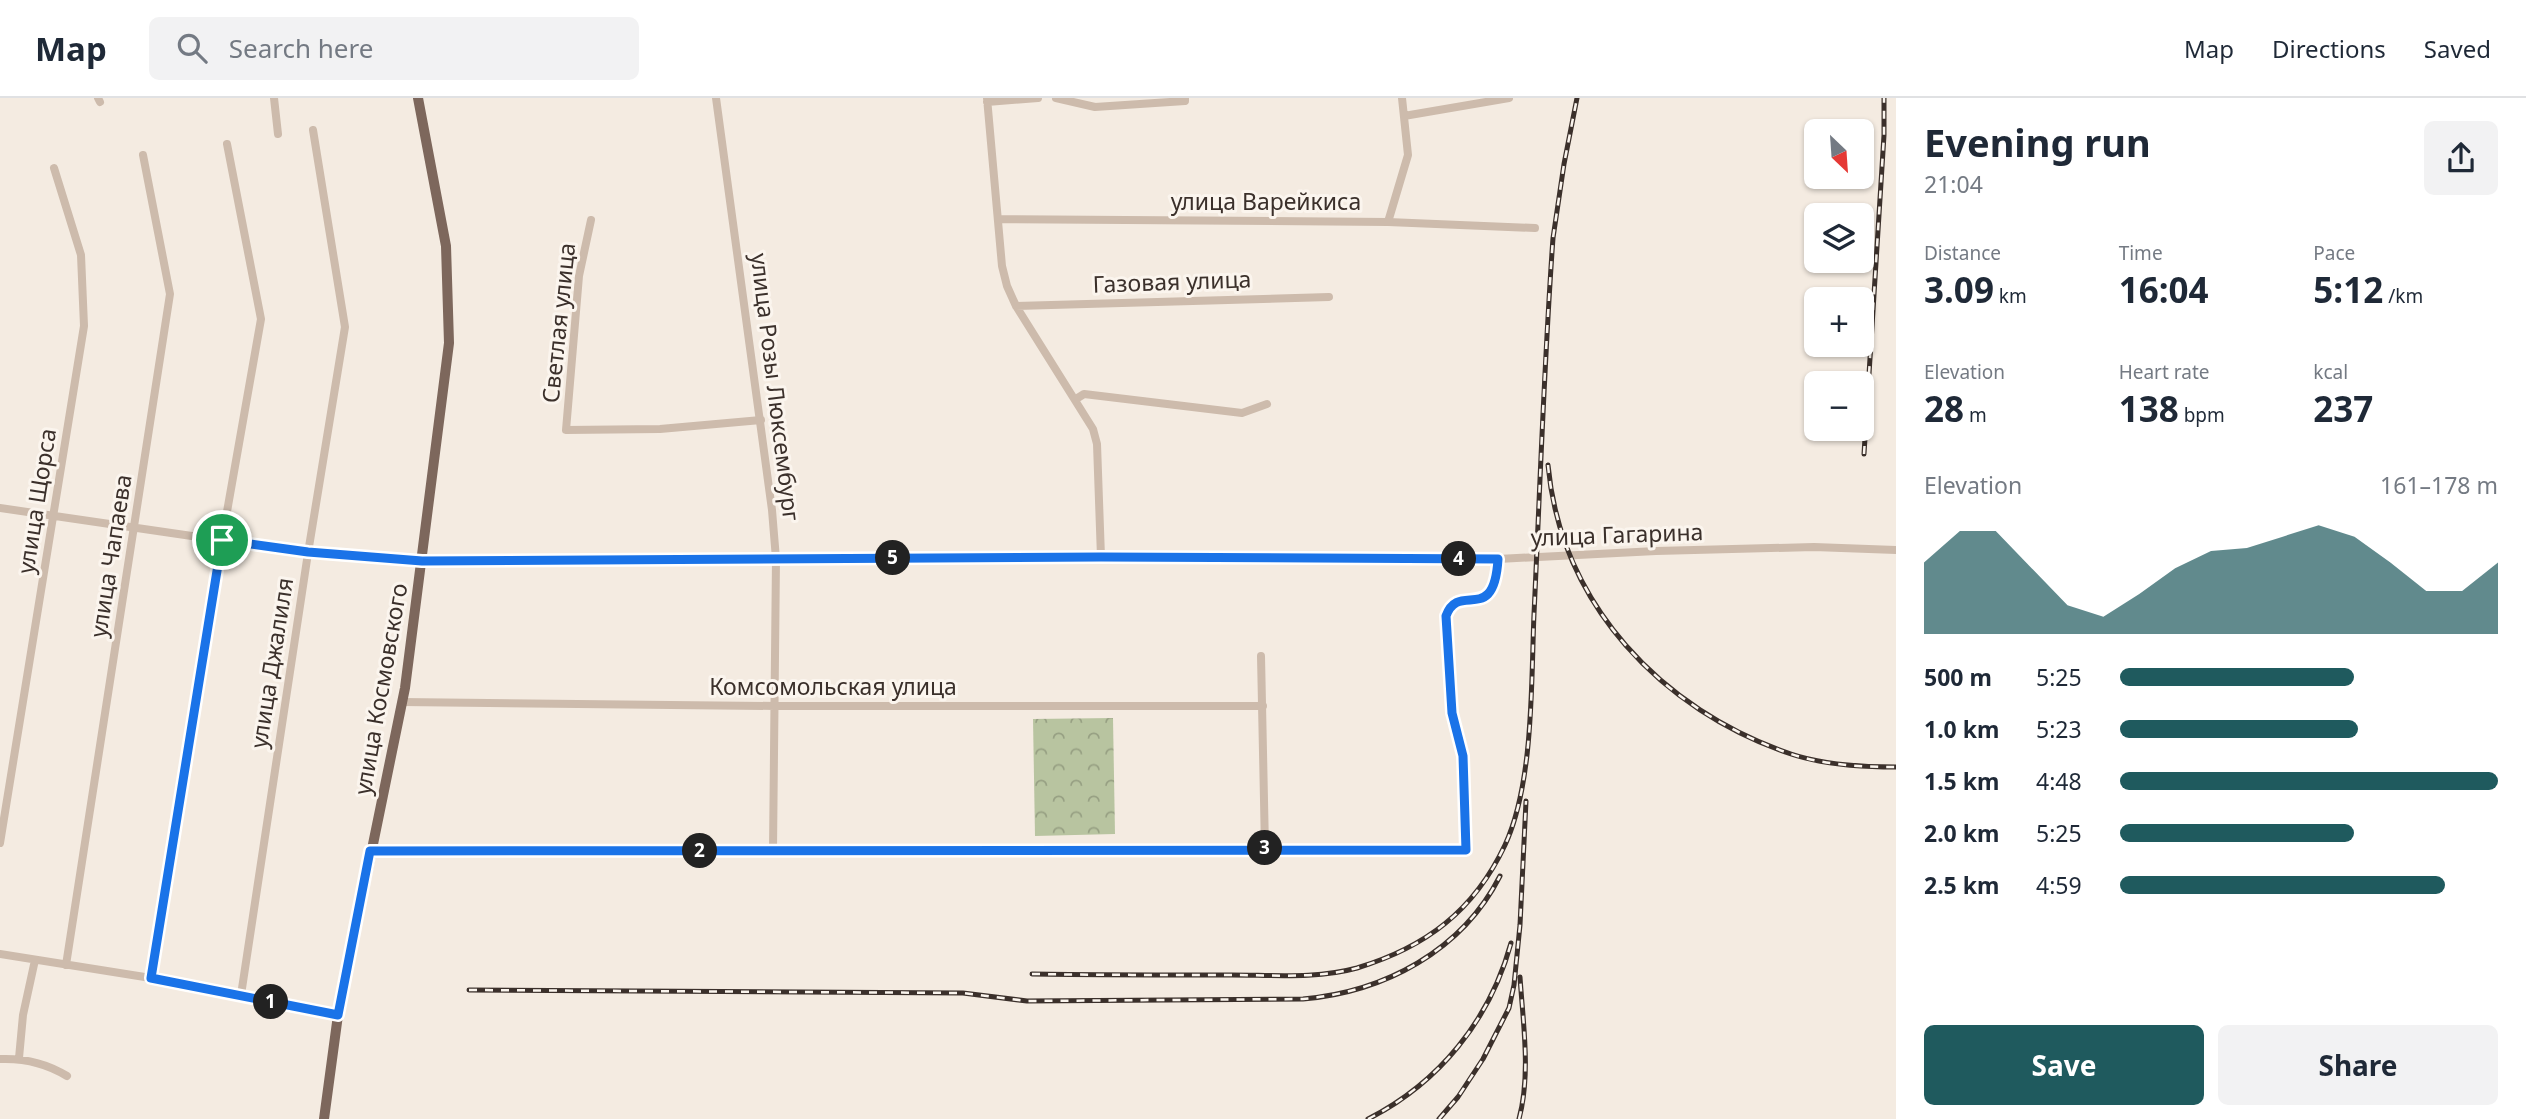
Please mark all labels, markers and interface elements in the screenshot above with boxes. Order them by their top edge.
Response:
search box [149,17,639,80]
text: Map [35,26,107,71]
icon: search [173,29,211,67]
text: Search here [229,30,373,66]
text: Map [2184,32,2234,65]
text: Directions [2272,32,2386,65]
text: Saved [2424,32,2491,65]
text: Evening run [1924,116,2151,168]
north arrow [1804,119,1874,189]
map controls [1804,119,1874,441]
button: share [2424,121,2498,195]
text: 21:04 [1924,168,1983,200]
street label: улица Варейкиса [1171,185,1361,217]
button: layers [1804,203,1874,273]
text: Distance [1924,240,2001,266]
text: Time [2119,240,2163,266]
text: Pace [2313,240,2355,266]
street label: Светлая улица [534,241,582,405]
street label: улица Розы Люксембург [744,251,808,523]
street label: Газовая улица [1092,262,1252,300]
text: 3.09 [1924,266,1994,313]
text: 16:04 [2119,266,2209,313]
text: 5:12 [2313,266,2383,313]
text: km [1994,283,2027,309]
text: /km [2383,283,2423,309]
button: + [1804,287,1874,357]
text: Elevation [1924,359,2005,385]
text: Heart rate [2119,359,2209,385]
text: kcal [2313,359,2348,385]
button: − [1804,371,1874,441]
text: 28 [1924,385,1964,432]
text: 138 [2119,385,2179,432]
text: 237 [2313,385,2373,432]
text: m [1964,402,1987,428]
text: bpm [2179,402,2225,428]
street label: улица Щорса [9,426,63,576]
text: Elevation [1924,469,2022,501]
text: 161–178 m [2380,469,2498,501]
street label: улица Чапаева [81,472,139,640]
pin [192,510,252,570]
street label: улица Гагарина [1530,515,1704,553]
icon: arrive [203,521,241,559]
pin: 5 [876,540,910,575]
pin: 4 [1442,542,1476,576]
text: 5 [887,544,898,570]
text: 4 [1453,545,1464,571]
street label: улица Джалиля [242,575,300,750]
street label: улица Космовского [346,580,414,797]
text: 500 m [1924,661,1992,693]
text: 5:25 [2036,661,2082,693]
street label: Комсомольская улица [709,670,957,702]
text: 1.0 km [1924,713,1999,745]
text: 5:23 [2036,713,2082,745]
text: 1.5 km [1924,765,1999,797]
text: 4:48 [2036,765,2082,797]
text: 2.0 km [1924,817,1999,849]
text: 5:25 [2036,817,2082,849]
pin: 3 [1248,830,1282,866]
pin: 2 [682,834,718,868]
text: 3 [1259,834,1270,860]
text: 2 [694,837,705,863]
text: 2.5 km [1924,869,1999,901]
text: 4:59 [2036,869,2082,901]
pin: 1 [254,984,288,1020]
text: 1 [265,988,276,1014]
button: Save [1924,1025,2204,1105]
button: Share [2218,1025,2498,1105]

